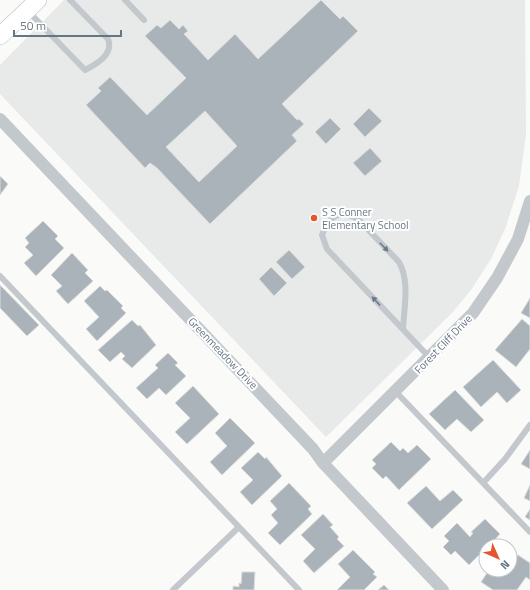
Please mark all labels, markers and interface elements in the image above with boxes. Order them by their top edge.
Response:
scale bar [14,12,121,38]
text: 50 m [20,16,46,35]
place label: S S Conner Elementary School [322,204,409,233]
marker: S S Conner Elementary School [309,213,319,223]
one-way arrow [379,242,389,252]
one-way arrow [372,296,381,306]
street label: Forest Cliff Drive [411,311,476,377]
street label: Greenmeadow Drive [185,314,262,393]
north arrow [478,538,518,578]
text: N [497,557,513,573]

